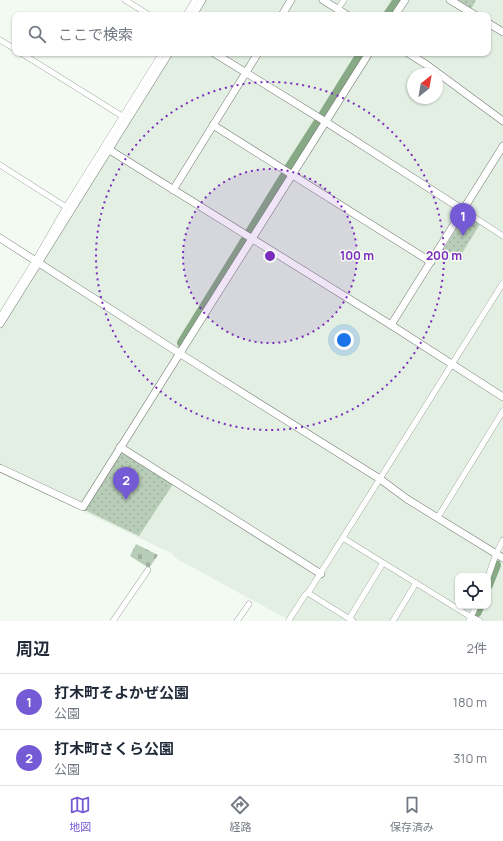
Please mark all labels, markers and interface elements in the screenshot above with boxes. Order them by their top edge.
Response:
search box [12,12,491,56]
icon: search [26,23,48,45]
text: ここで検索 [58,24,133,45]
north arrow [407,68,443,104]
pin: 1 [450,203,476,236]
text: 100 m [340,247,374,264]
text: 200 m [426,247,462,264]
centre of rings [263,249,277,263]
your location [334,330,354,350]
pin: 2 [113,467,139,500]
map controls [455,573,491,609]
button: locate [455,573,491,609]
text: 周辺 [16,637,50,660]
text: 2件 [467,639,487,657]
text: 打木町そよかぜ公園 [54,682,189,703]
text: 1 [26,693,32,711]
text: 180 m [453,693,487,711]
text: 公園 [54,704,80,722]
text: 打木町さくら公園 [54,738,174,759]
text: 2 [25,749,33,767]
text: 310 m [453,749,487,767]
text: 公園 [54,760,80,778]
tab: 地図 [69,794,91,834]
tab: 経路 [229,794,251,834]
tab: 保存済み [390,794,434,834]

